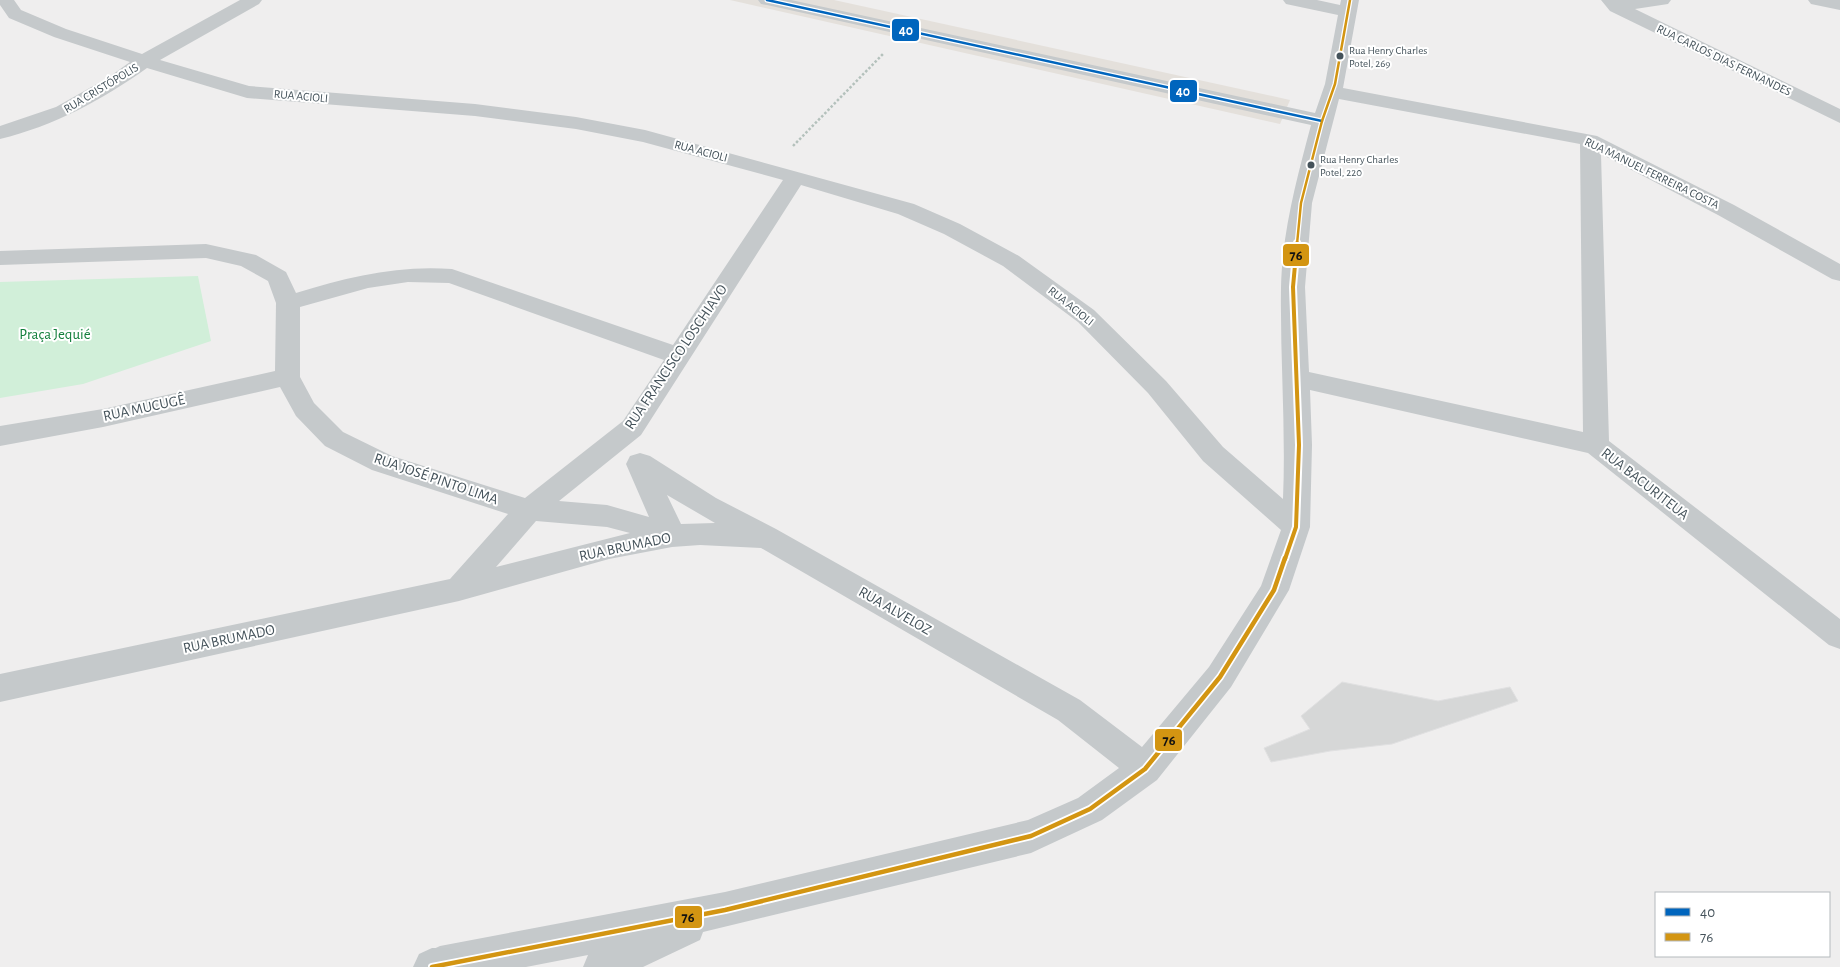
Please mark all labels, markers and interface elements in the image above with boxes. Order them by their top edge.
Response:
line badge: 40 [891,18,920,42]
street label: RUA CARLOS DIAS FERNANDES [1655,22,1793,98]
text: 40 [899,24,913,38]
place label: Rua Henry Charles Potel, 269 [1349,45,1427,69]
marker: Rua Henry Charles Potel, 269 [1335,51,1345,61]
street label: RUA CRISTÓPOLIS [61,60,141,115]
line badge: 40 [1169,79,1198,103]
text: 40 [1176,85,1190,99]
street label: RUA ACIOLI [273,88,329,104]
street label: RUA MANUEL FERREIRA COSTA [1583,135,1721,211]
street label: RUA ACIOLI [673,138,729,164]
place label: Rua Henry Charles Potel, 220 [1320,154,1398,178]
marker: Rua Henry Charles Potel, 220 [1306,160,1316,170]
line badge: 76 [1282,243,1310,267]
text: 76 [1290,249,1303,263]
street label: RUA FRANCISCO LOSCHIAVO [622,282,730,432]
street label: RUA ACIOLI [1046,284,1096,328]
park label: Praça Jequié [19,327,91,342]
street label: RUA MUCUGÊ [102,391,186,424]
street label: RUA BACURITEUA [1598,445,1692,523]
street label: RUA JOSÉ PINTO LIMA [372,449,501,507]
street label: RUA BRUMADO [578,530,672,564]
street label: RUA ALVELOZ [856,584,934,638]
street label: RUA BRUMADO [182,622,276,656]
line badge: 76 [1154,728,1183,752]
text: 76 [1163,734,1176,748]
legend [1655,892,1830,957]
line badge: 76 [674,905,703,929]
text: 40 [1700,905,1715,920]
text: 76 [682,911,695,925]
text: 76 [1700,930,1713,945]

